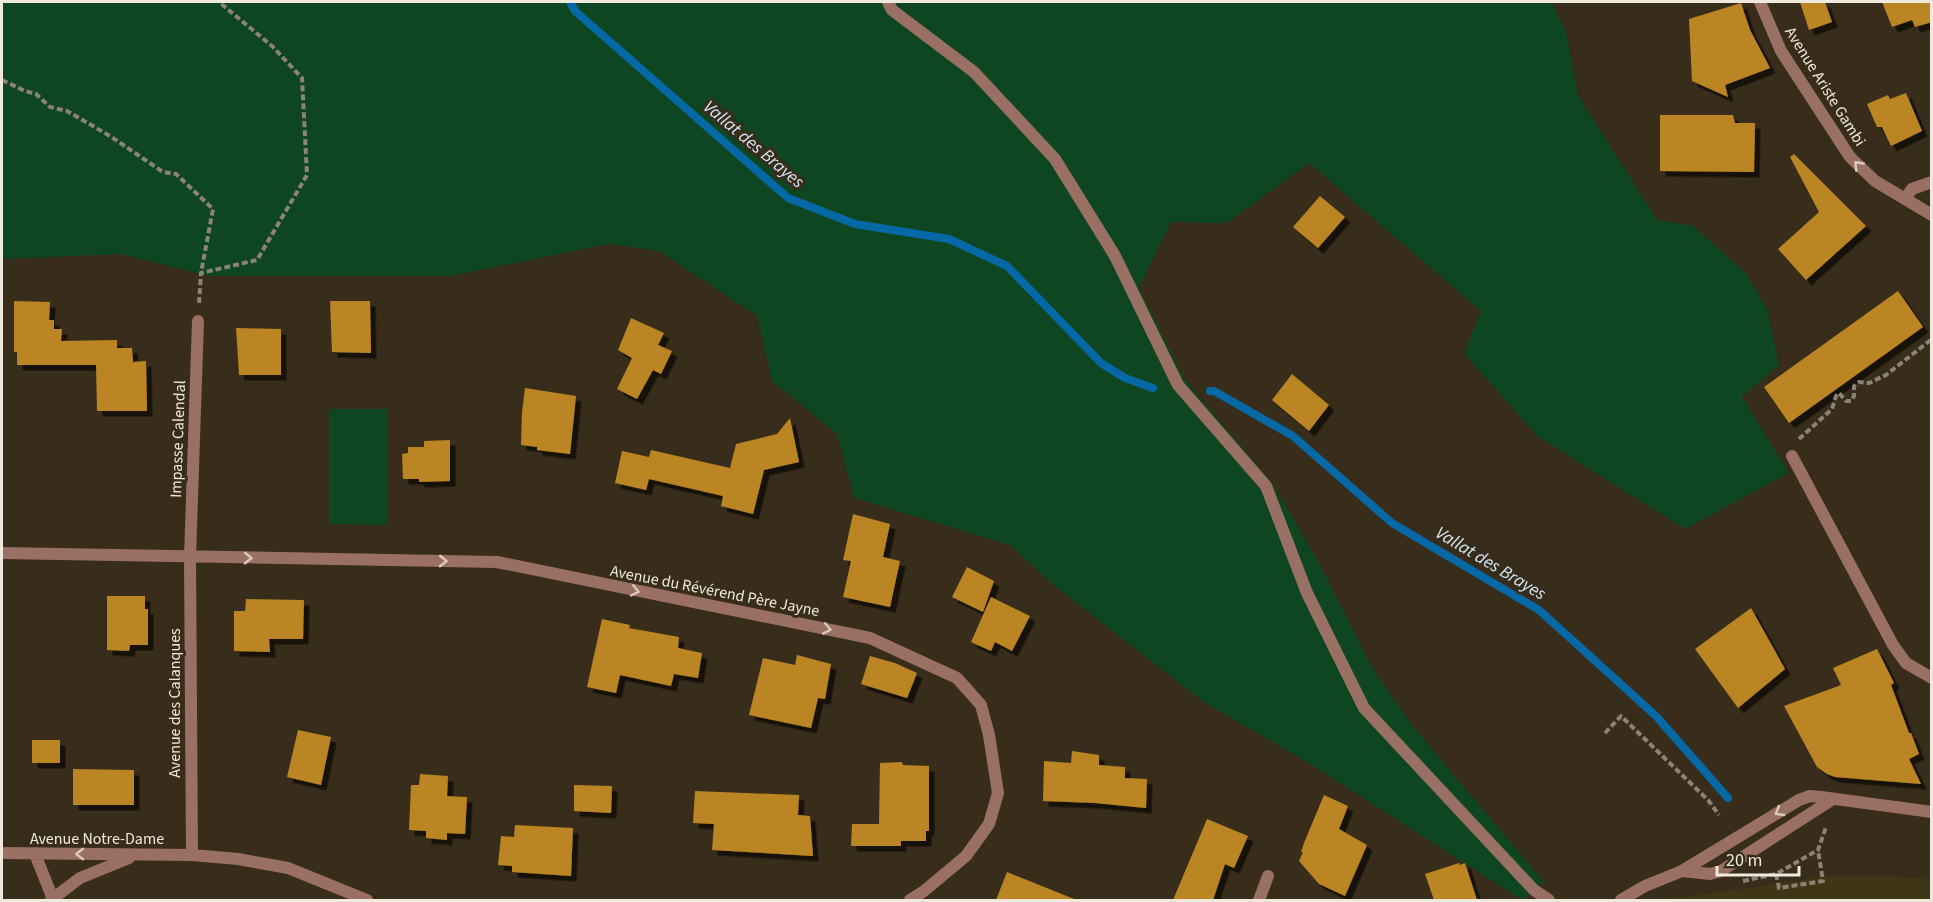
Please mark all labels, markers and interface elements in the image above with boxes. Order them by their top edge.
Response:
street label: Avenue Ariste Gambi [1779,22,1871,151]
water label: Vallat des Brayes [698,95,810,194]
one-way arrow [1854,162,1865,172]
street label: Impasse Calendal [165,380,191,498]
water label: Vallat des Brayes [1431,521,1551,606]
one-way arrow [244,552,253,564]
one-way arrow [439,555,448,567]
street label: Avenue du Révérend Père Jayne [608,560,821,622]
one-way arrow [630,583,640,596]
one-way arrow [821,622,831,635]
street label: Avenue des Calanques [164,628,186,778]
one-way arrow [1775,804,1785,816]
street label: Avenue Notre-Dame [30,828,164,850]
scale bar [1717,839,1800,877]
one-way arrow [75,848,84,860]
text: 20 m [1726,848,1762,873]

